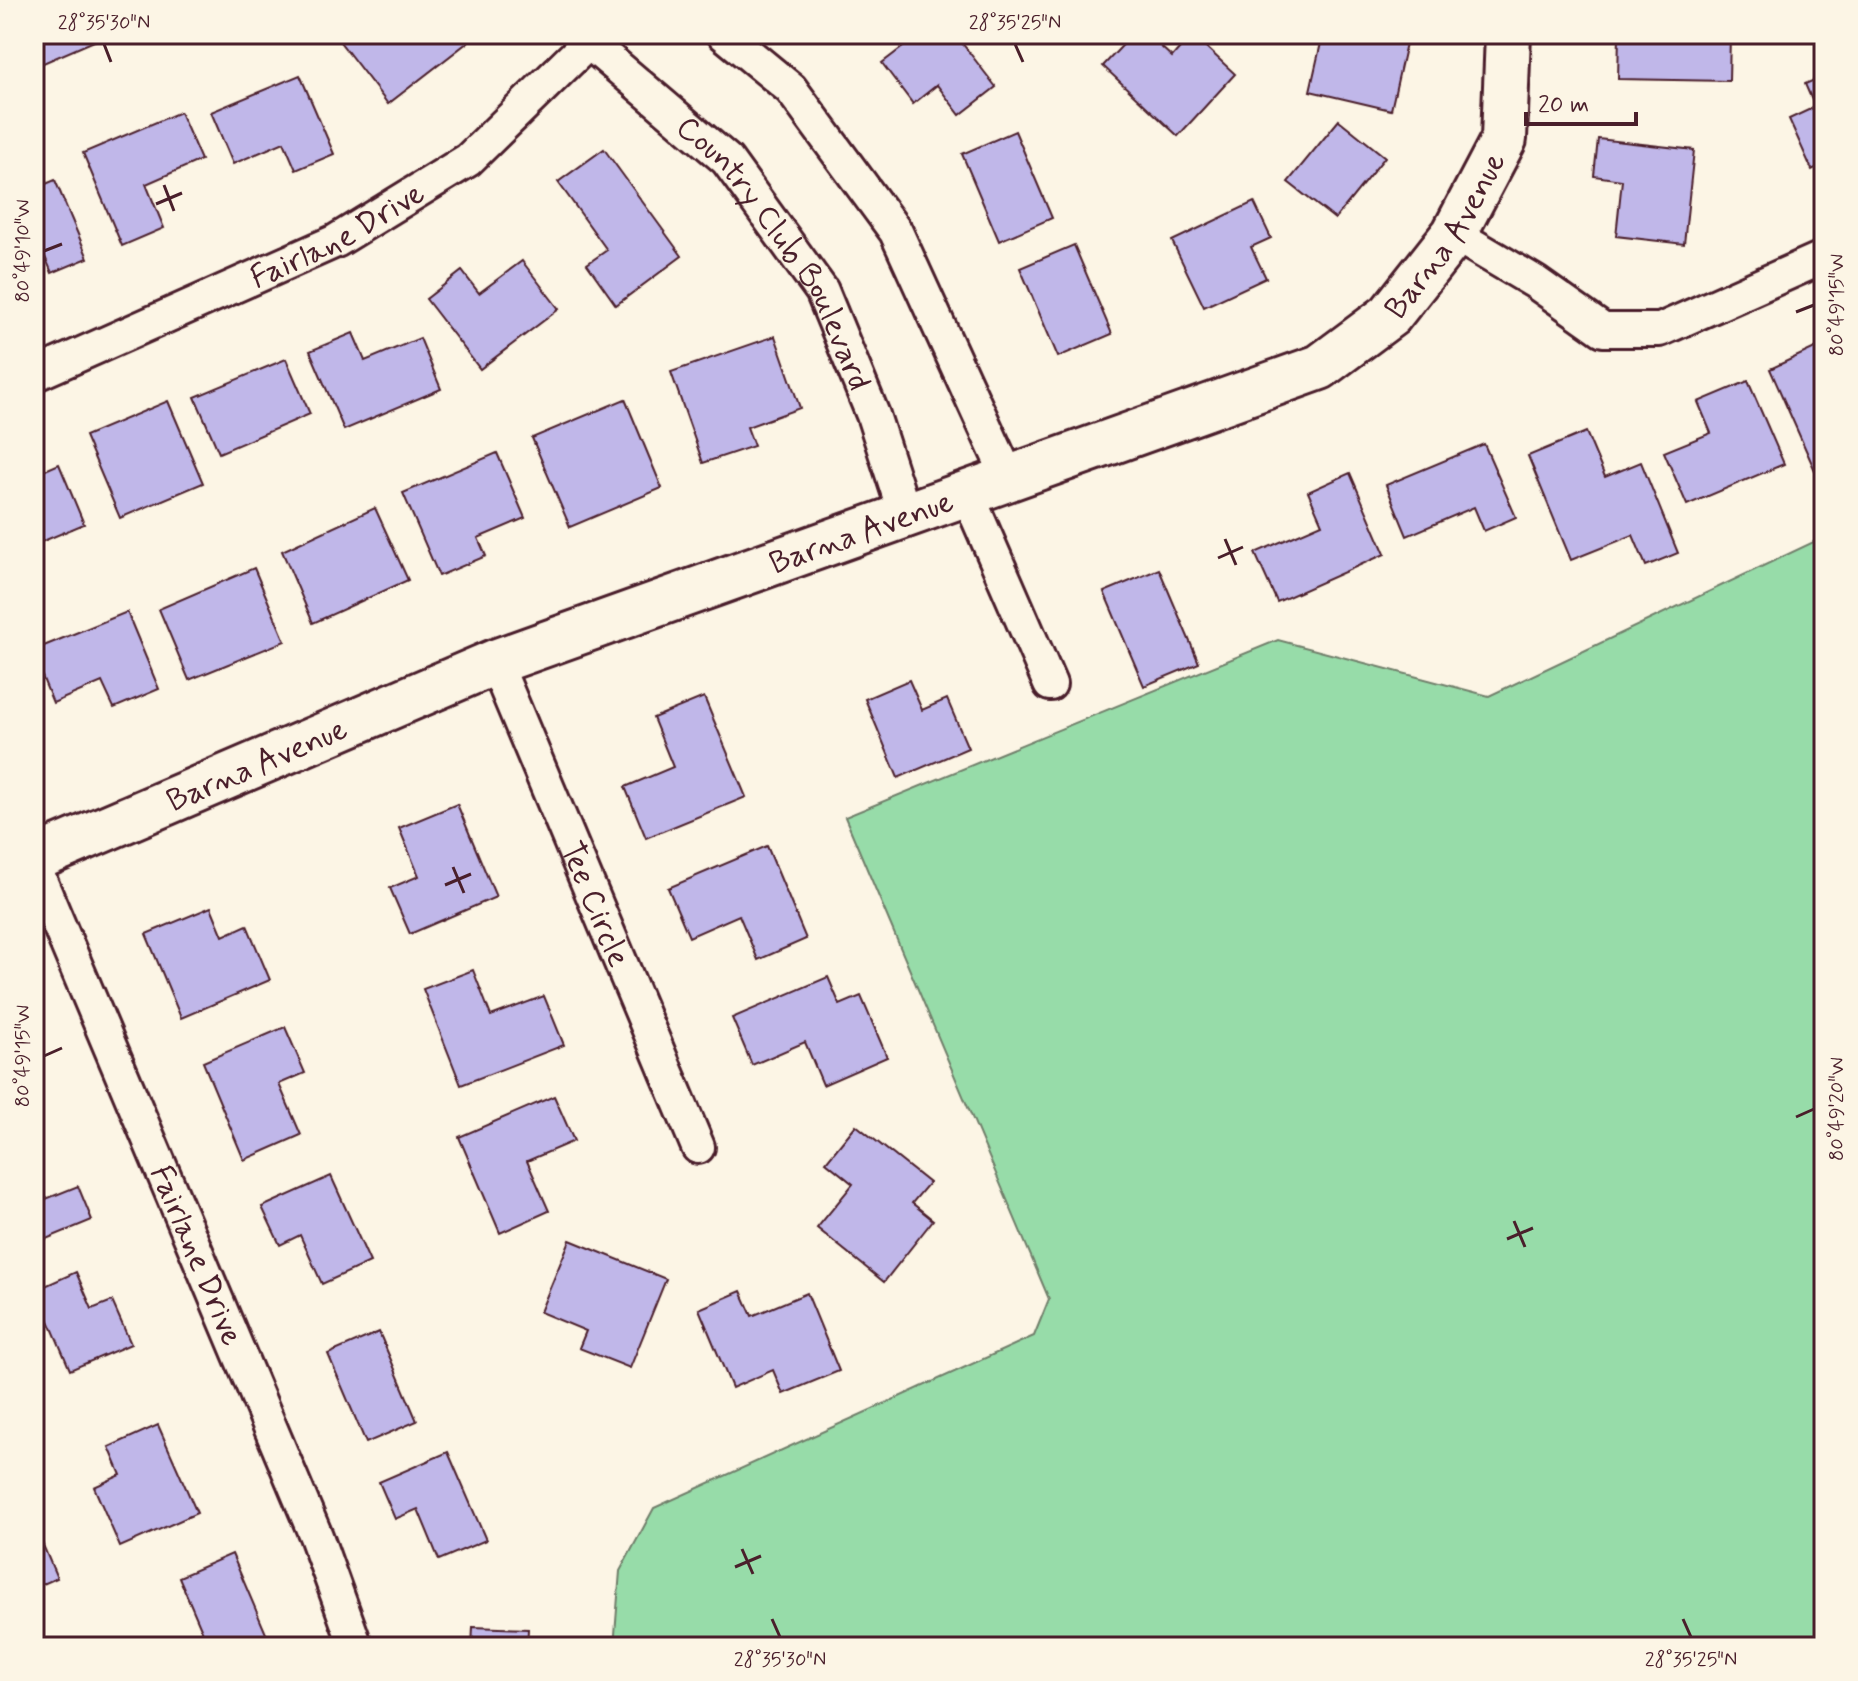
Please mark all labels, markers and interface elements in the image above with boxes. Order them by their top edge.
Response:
text: 28°35'30"N [58,10,150,37]
text: 28°35'25"N [969,10,1061,37]
scale bar [1526,76,1636,126]
text: 20 m [1538,90,1589,121]
street label: Country Club Boulevard [667,107,880,397]
street label: Barna Avenue [1376,145,1516,328]
street label: Fairlane Drive [244,173,433,300]
text: 80°49'10"W [10,199,37,303]
text: 80°49'15"W [1824,254,1851,356]
street label: Barna Avenue [764,481,959,585]
street label: Barna Avenue [161,709,354,823]
street label: Tee Circle [549,835,639,973]
text: 80°49'15"W [10,1005,37,1107]
text: 80°49'20"W [1824,1057,1851,1161]
street label: Fairlane Drive [139,1159,252,1352]
text: 28°35'30"N [734,1647,826,1674]
text: 28°35'25"N [1645,1647,1737,1674]

